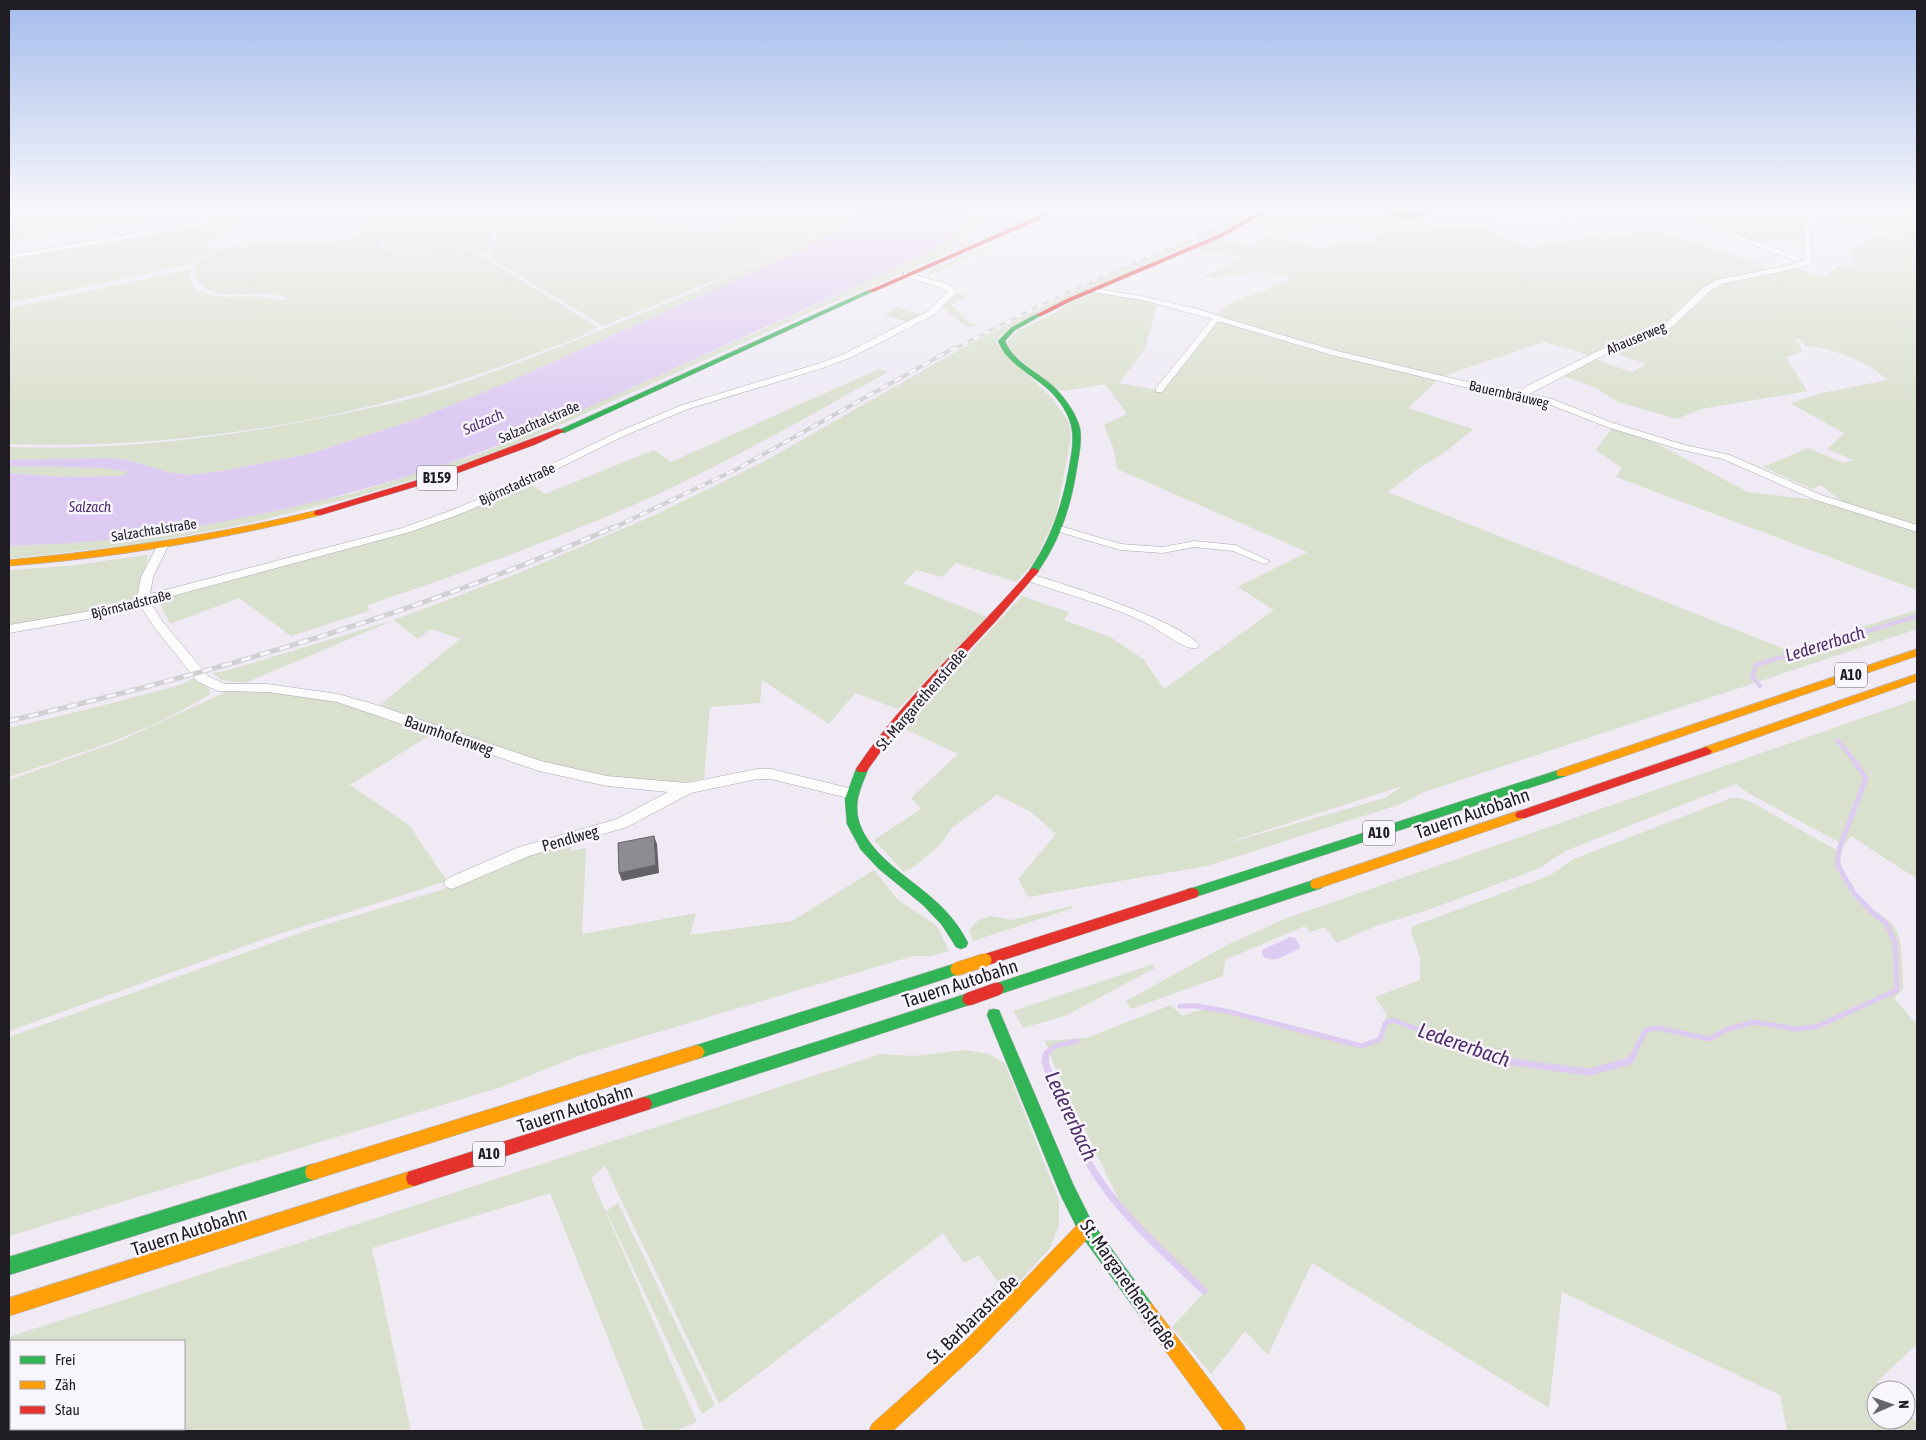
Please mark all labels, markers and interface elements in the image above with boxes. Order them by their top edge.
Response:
street label: Ahauserweg [1604,318,1668,358]
street label: Bauernbräuweg [1467,377,1551,411]
street label: Salzachtalstraße [496,398,582,446]
water label: Salzach [459,405,506,438]
street label: Björnstadstraße [477,459,557,509]
road number: B159 [417,466,457,490]
water label: Salzach [68,498,111,515]
street label: Salzachtalstraße [110,515,198,545]
street label: Björnstadstraße [89,586,173,622]
water label: Ledererbach [1783,621,1867,666]
street label: St. Margarethenstraße [872,644,971,754]
road number: A10 [1835,662,1867,688]
street label: Baumhofenweg [402,711,496,760]
street label: Tauern Autobahn [1412,783,1532,843]
road number: A10 [1363,820,1395,846]
street label: Pendlweg [540,821,601,856]
street label: Tauern Autobahn [900,954,1020,1012]
water label: Ledererbach [1415,1017,1513,1071]
water label: Ledererbach [1041,1067,1103,1164]
street label: Tauern Autobahn [515,1079,635,1137]
road number: A10 [473,1142,505,1166]
street label: Tauern Autobahn [129,1202,249,1260]
street label: St. Margarethenstraße [1076,1215,1182,1353]
street label: St. Barbarastraße [922,1270,1022,1368]
legend [10,1340,185,1430]
text: Frei [55,1351,75,1368]
text: Zäh [55,1376,76,1393]
north arrow [1866,1380,1916,1430]
text: N [1896,1400,1912,1409]
text: Stau [55,1401,80,1418]

